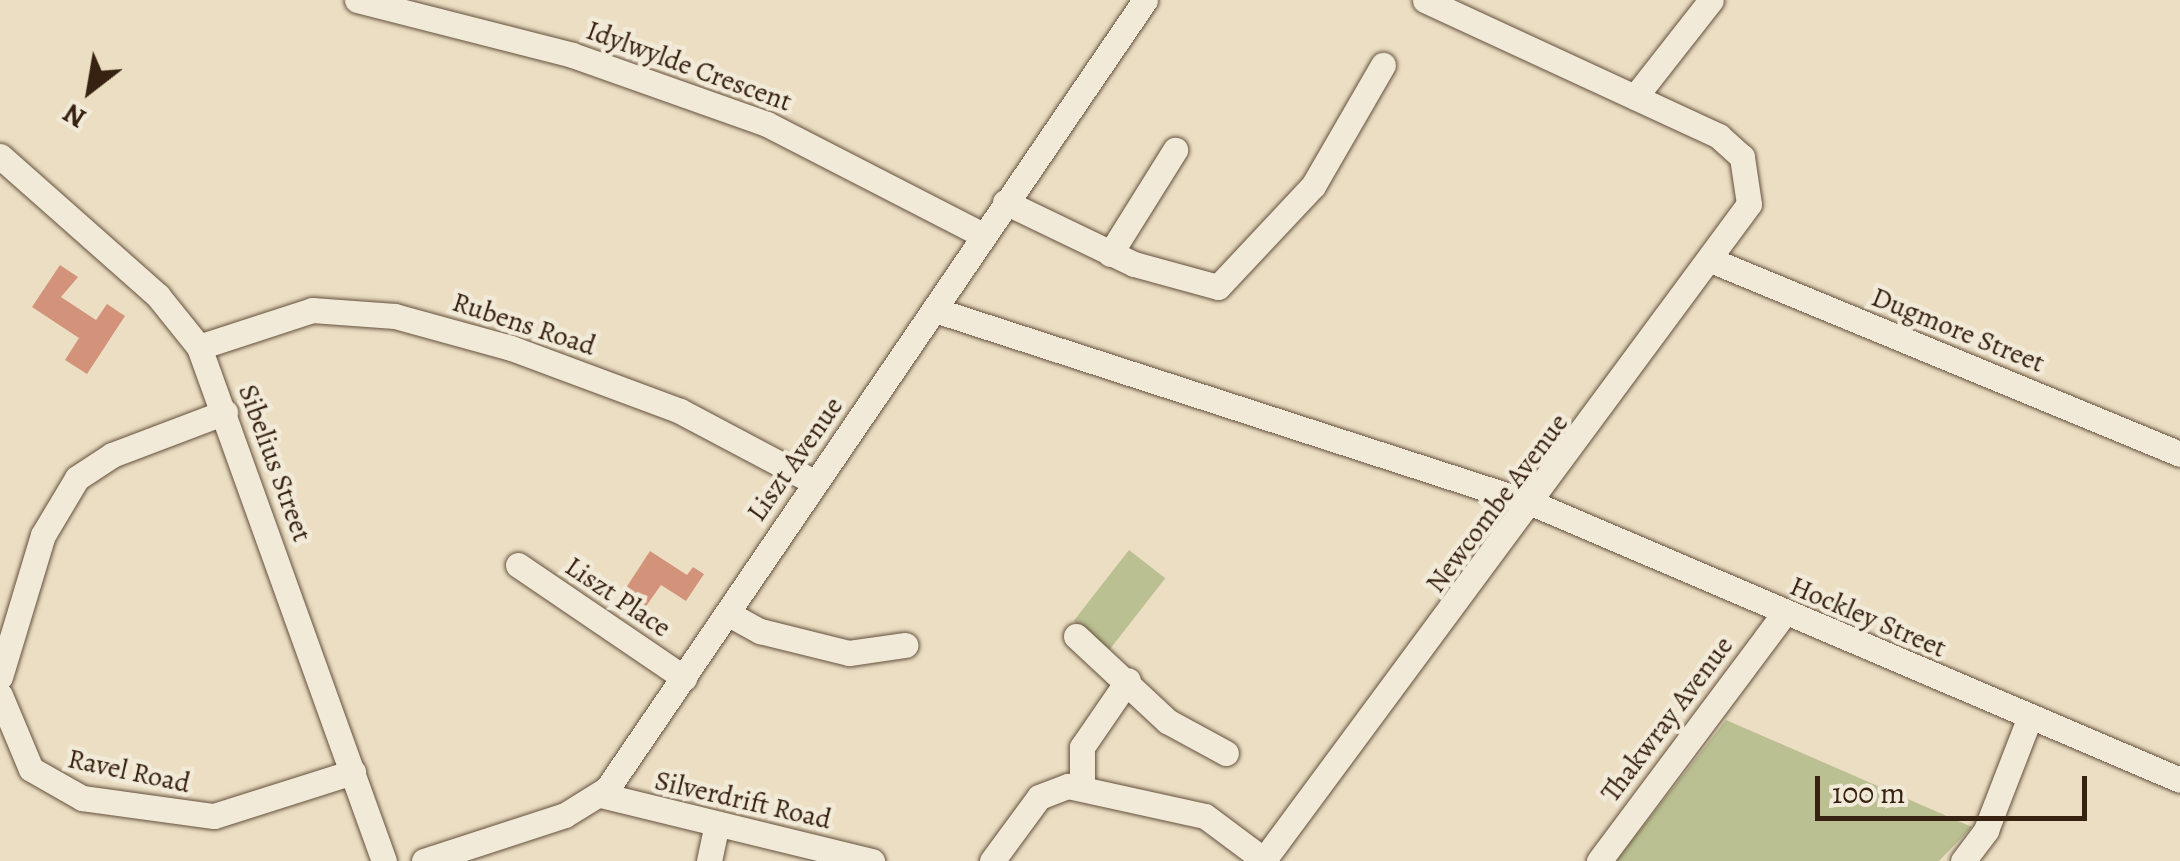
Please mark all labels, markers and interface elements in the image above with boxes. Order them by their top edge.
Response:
street label: Idylwylde Crescent [582,13,796,119]
north arrow [40,40,140,140]
text: N [56,94,93,137]
street label: Dugmore Street [1867,280,2049,380]
street label: Rubens Road [448,285,600,363]
street label: Sibelius Street [231,380,319,546]
street label: Liszt Avenue [740,390,850,528]
street label: Newcombe Avenue [1419,407,1575,599]
street label: Liszt Place [559,549,677,645]
street label: Hockley Street [1785,569,1951,665]
street label: Thakwray Avenue [1594,630,1740,808]
street label: Ravel Road [65,742,193,800]
scale bar [1820,756,2092,818]
street label: Silverdrift Road [652,763,834,837]
text: 100 m [1832,773,1905,813]

